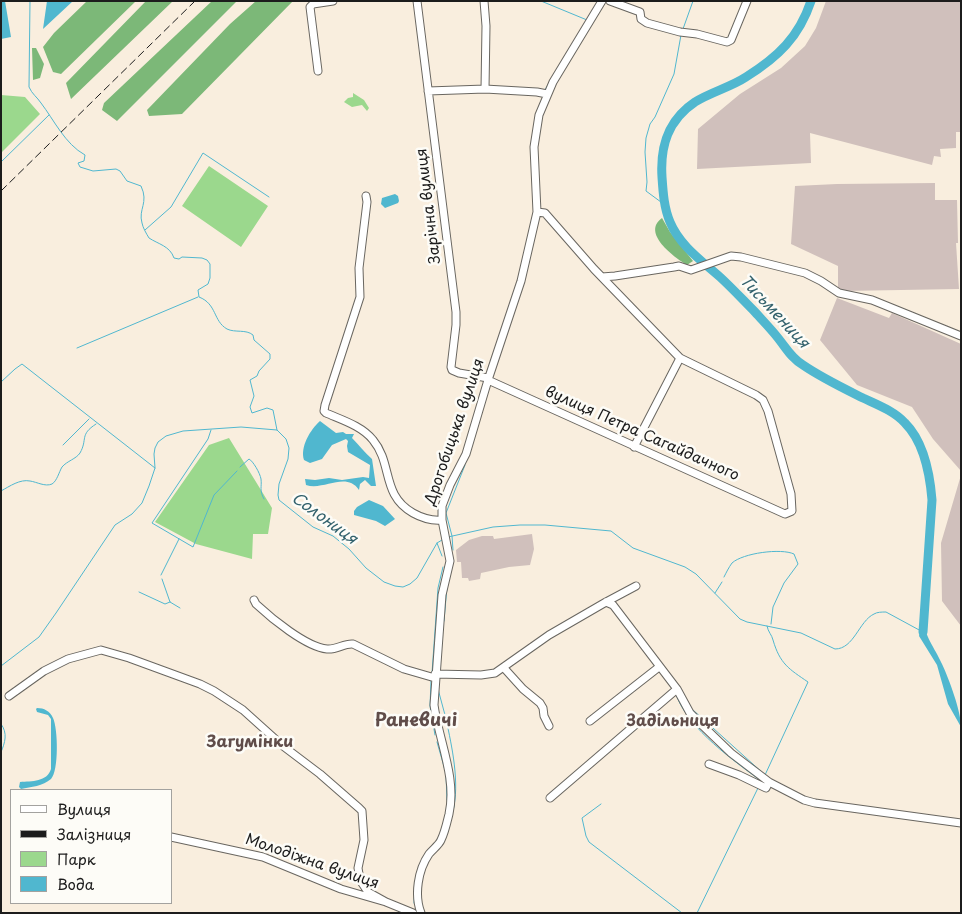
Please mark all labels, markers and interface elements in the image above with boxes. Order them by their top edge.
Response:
street label: Зарічна вулиця [413,147,445,265]
water label: Тисьмениця [735,271,813,353]
street label: Дрогобицька вулиця [421,356,489,508]
street label: вулиця Петра Сагайдачного [542,383,742,485]
water label: Солониця [288,489,360,549]
district label: Раневичі [375,710,457,732]
district label: Задільниця [627,712,719,732]
district label: Загумінки [207,733,293,753]
legend [10,789,172,904]
text: Вулиця [57,797,111,820]
text: Залізниця [57,822,131,845]
street label: Молодіжна вулиця [243,831,381,893]
text: Парк [57,847,96,870]
text: Вода [57,872,94,895]

